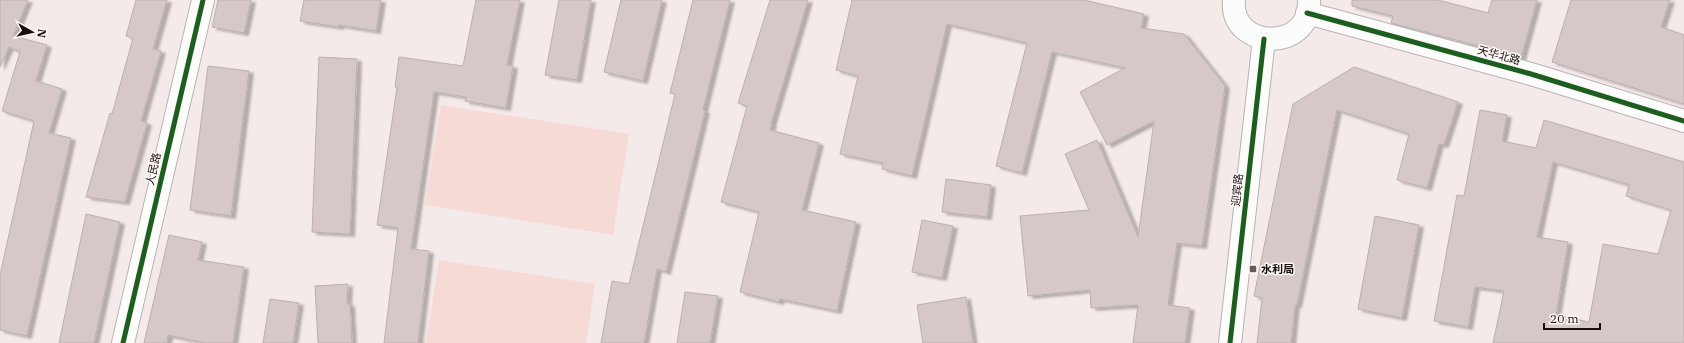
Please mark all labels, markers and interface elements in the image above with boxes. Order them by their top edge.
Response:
north arrow [12,12,52,52]
text: N [34,28,49,39]
street label: 天华北路 [1476,43,1522,67]
street label: 人民路 [142,151,164,187]
street label: 迎宾路 [1228,173,1246,207]
place label: 水利局 [1261,262,1294,276]
marker: 水利局 [1248,264,1258,274]
scale bar [1544,305,1600,331]
text: 20 m [1550,311,1579,326]

